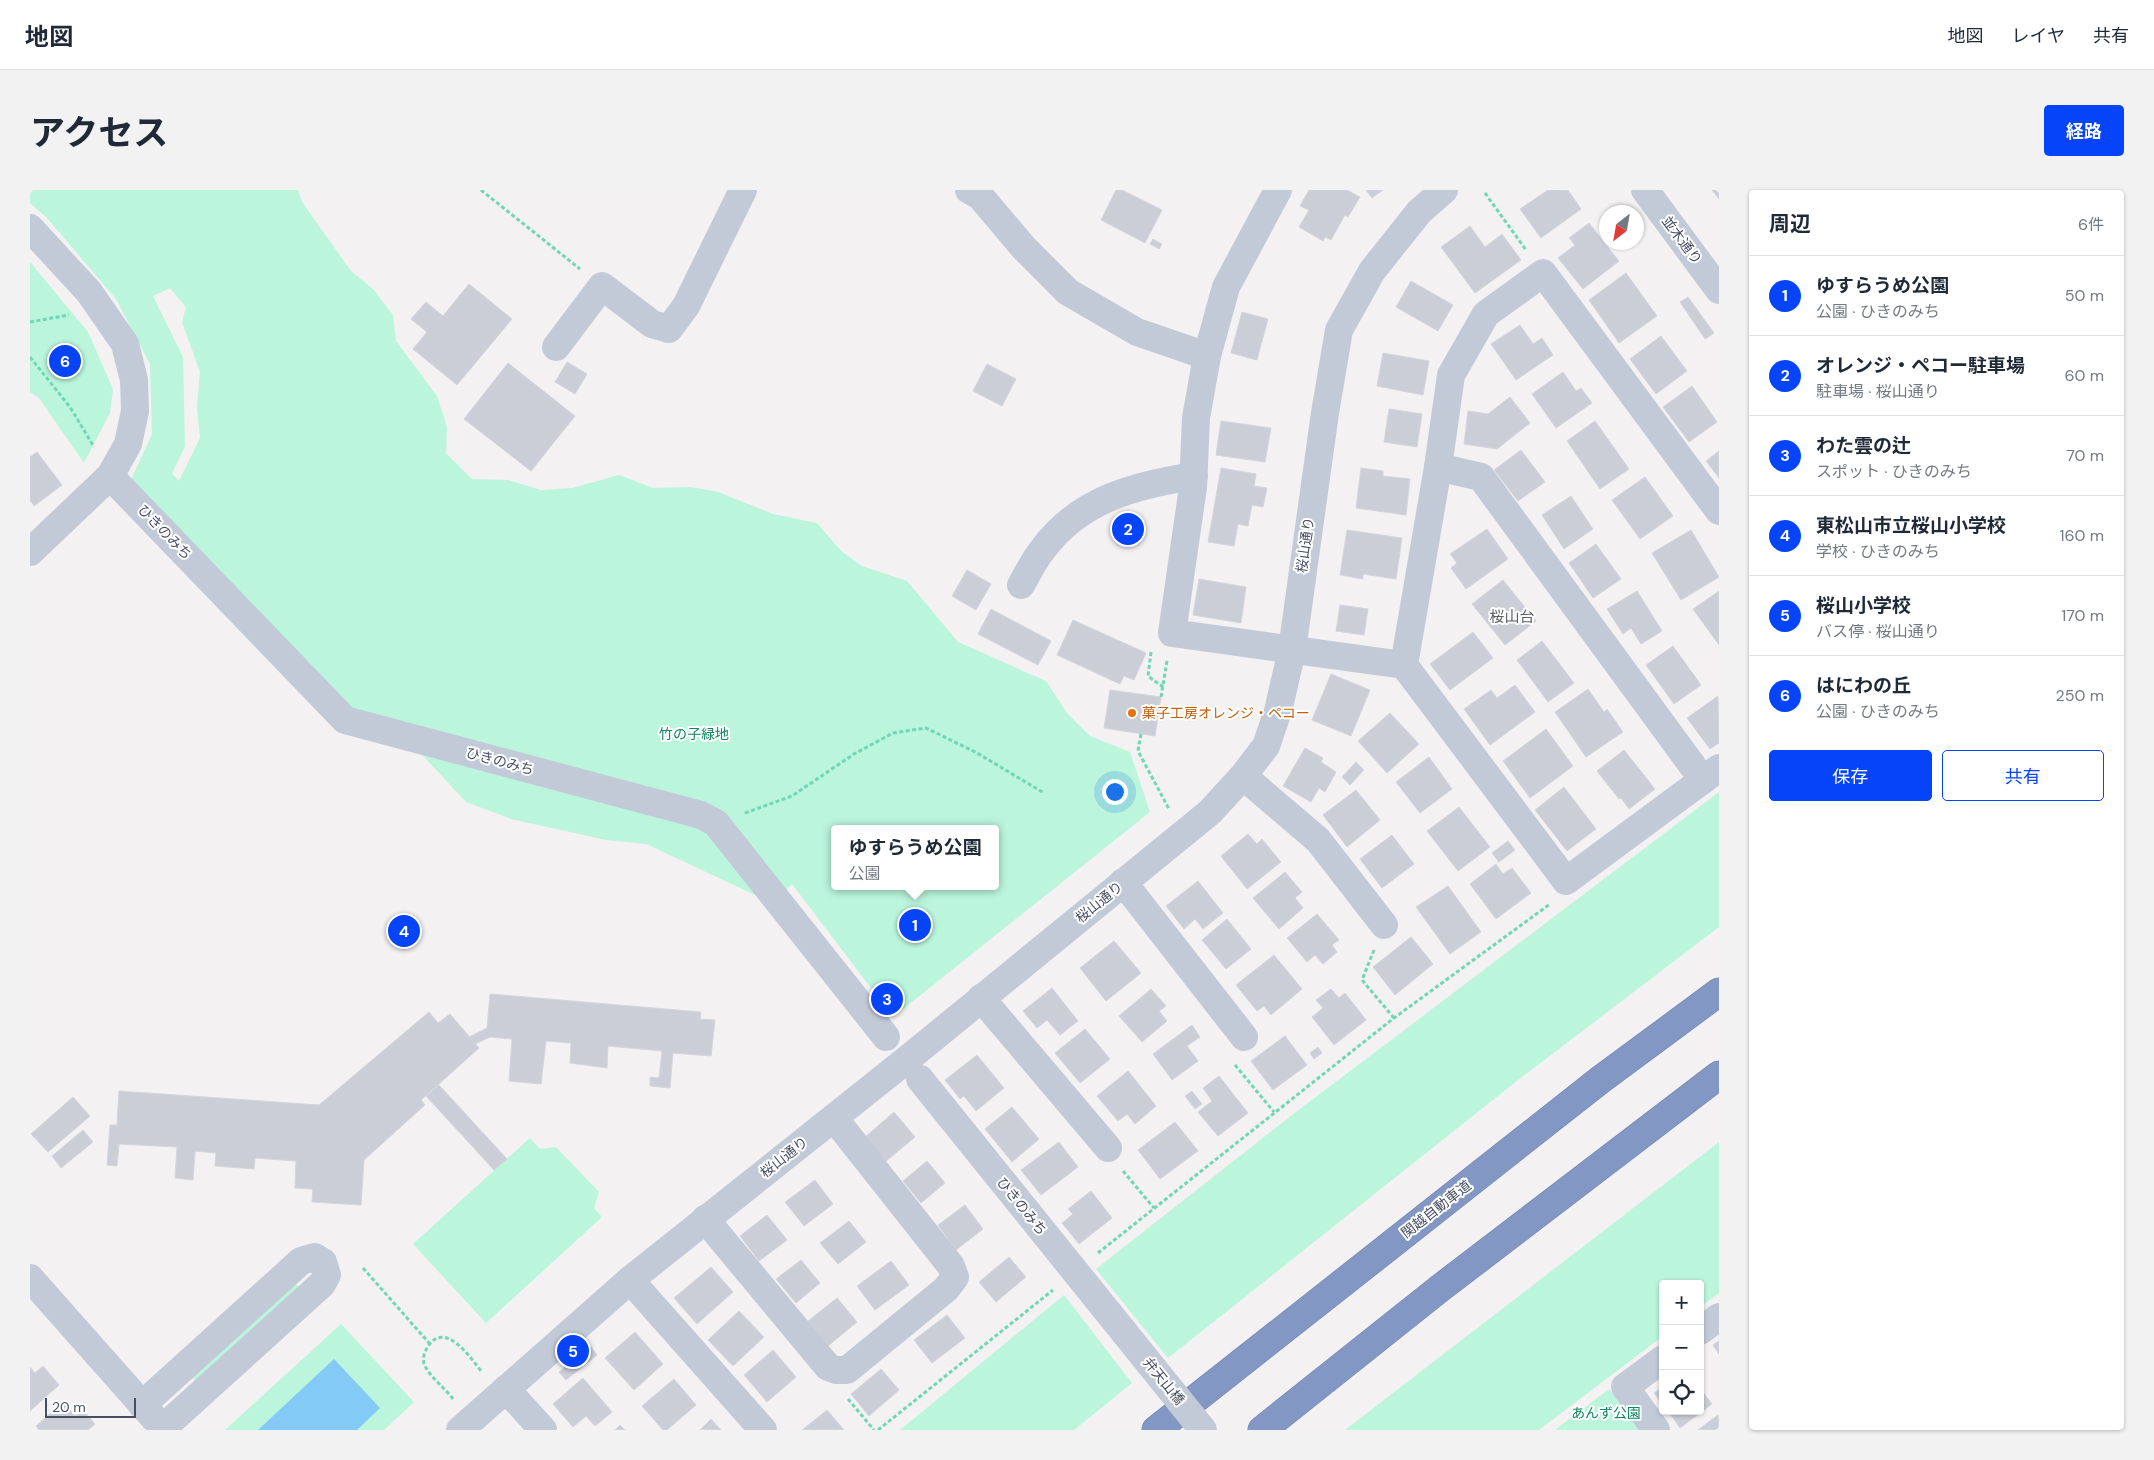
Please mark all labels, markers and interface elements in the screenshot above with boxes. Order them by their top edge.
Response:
text: 地図 [25,21,73,52]
text: 地図 [1948,24,1984,48]
text: レイヤ [2012,24,2065,48]
text: 共有 [2093,24,2129,48]
button: 経路 [2044,105,2124,156]
text: アクセス [30,110,168,156]
north arrow [1599,205,1644,250]
text: 周辺 [1769,210,1811,238]
street label: 並木通り [1658,212,1706,268]
text: 6件 [2078,214,2104,235]
text: ゆすらうめ公園 [1816,273,1949,298]
text: 1 [1782,285,1788,306]
text: 50 m [2065,285,2104,306]
text: 公園 · ひきのみち [1816,301,1940,322]
pin: 6 [49,342,81,380]
text: オレンジ・ペコー駐車場 [1816,353,2025,378]
text: 2 [1780,365,1790,386]
text: 60 m [2064,365,2104,386]
text: 駐車場 · 桜山通り [1816,381,1940,402]
text: わた雲の辻 [1816,433,1911,458]
text: 3 [1780,445,1790,466]
text: 70 m [2066,445,2104,466]
text: スポット · ひきのみち [1816,461,1972,482]
street label: ひきのみち [134,501,196,563]
pin: 2 [1112,510,1144,548]
text: 東松山市立桜山小学校 [1816,513,2006,538]
street label: 桜山通り [1292,516,1318,574]
text: 4 [1780,525,1790,546]
text: 160 m [2060,525,2104,546]
text: 学校 · ひきのみち [1816,541,1940,562]
text: 桜山小学校 [1816,593,1911,618]
text: 5 [1780,605,1790,626]
text: 170 m [2061,605,2104,626]
district label: 桜山台 [1489,607,1535,627]
text: バス停 · 桜山通り [1816,621,1940,642]
text: はにわの丘 [1816,673,1911,698]
text: 6 [1780,685,1790,706]
text: 250 m [2056,685,2104,706]
text: 公園 · ひきのみち [1816,701,1940,722]
place label: 菓子工房オレンジ・ペコー [1142,704,1310,722]
marker: 菓子工房オレンジ・ペコー [1126,707,1138,719]
park label: 竹の子緑地 [659,725,729,743]
street label: ひきのみち [464,743,536,779]
button: 保存 [1769,750,1932,801]
button: 共有 [1942,750,2104,801]
your location [1102,779,1128,805]
popup [831,825,999,890]
text: ゆすらうめ公園 [848,835,982,860]
text: 公園 [848,863,881,884]
street label: 桜山通り [1072,877,1126,927]
pin: 1 [899,906,931,944]
pin: 4 [388,912,420,950]
pin: 3 [871,980,903,1018]
street label: 桜山通り [756,1133,812,1181]
street label: ひきのみち [993,1173,1051,1239]
street label: 関越自動車道 [1397,1176,1475,1242]
map controls [1659,1280,1704,1415]
button: + [1659,1280,1704,1325]
button: − [1659,1325,1704,1370]
pin: 5 [557,1332,589,1370]
street label: 弁天山橋 [1139,1354,1189,1408]
button: locate [1659,1370,1704,1415]
scale bar [45,1395,136,1418]
text: 20 m [52,1398,86,1416]
park label: あんず公園 [1571,1404,1641,1422]

